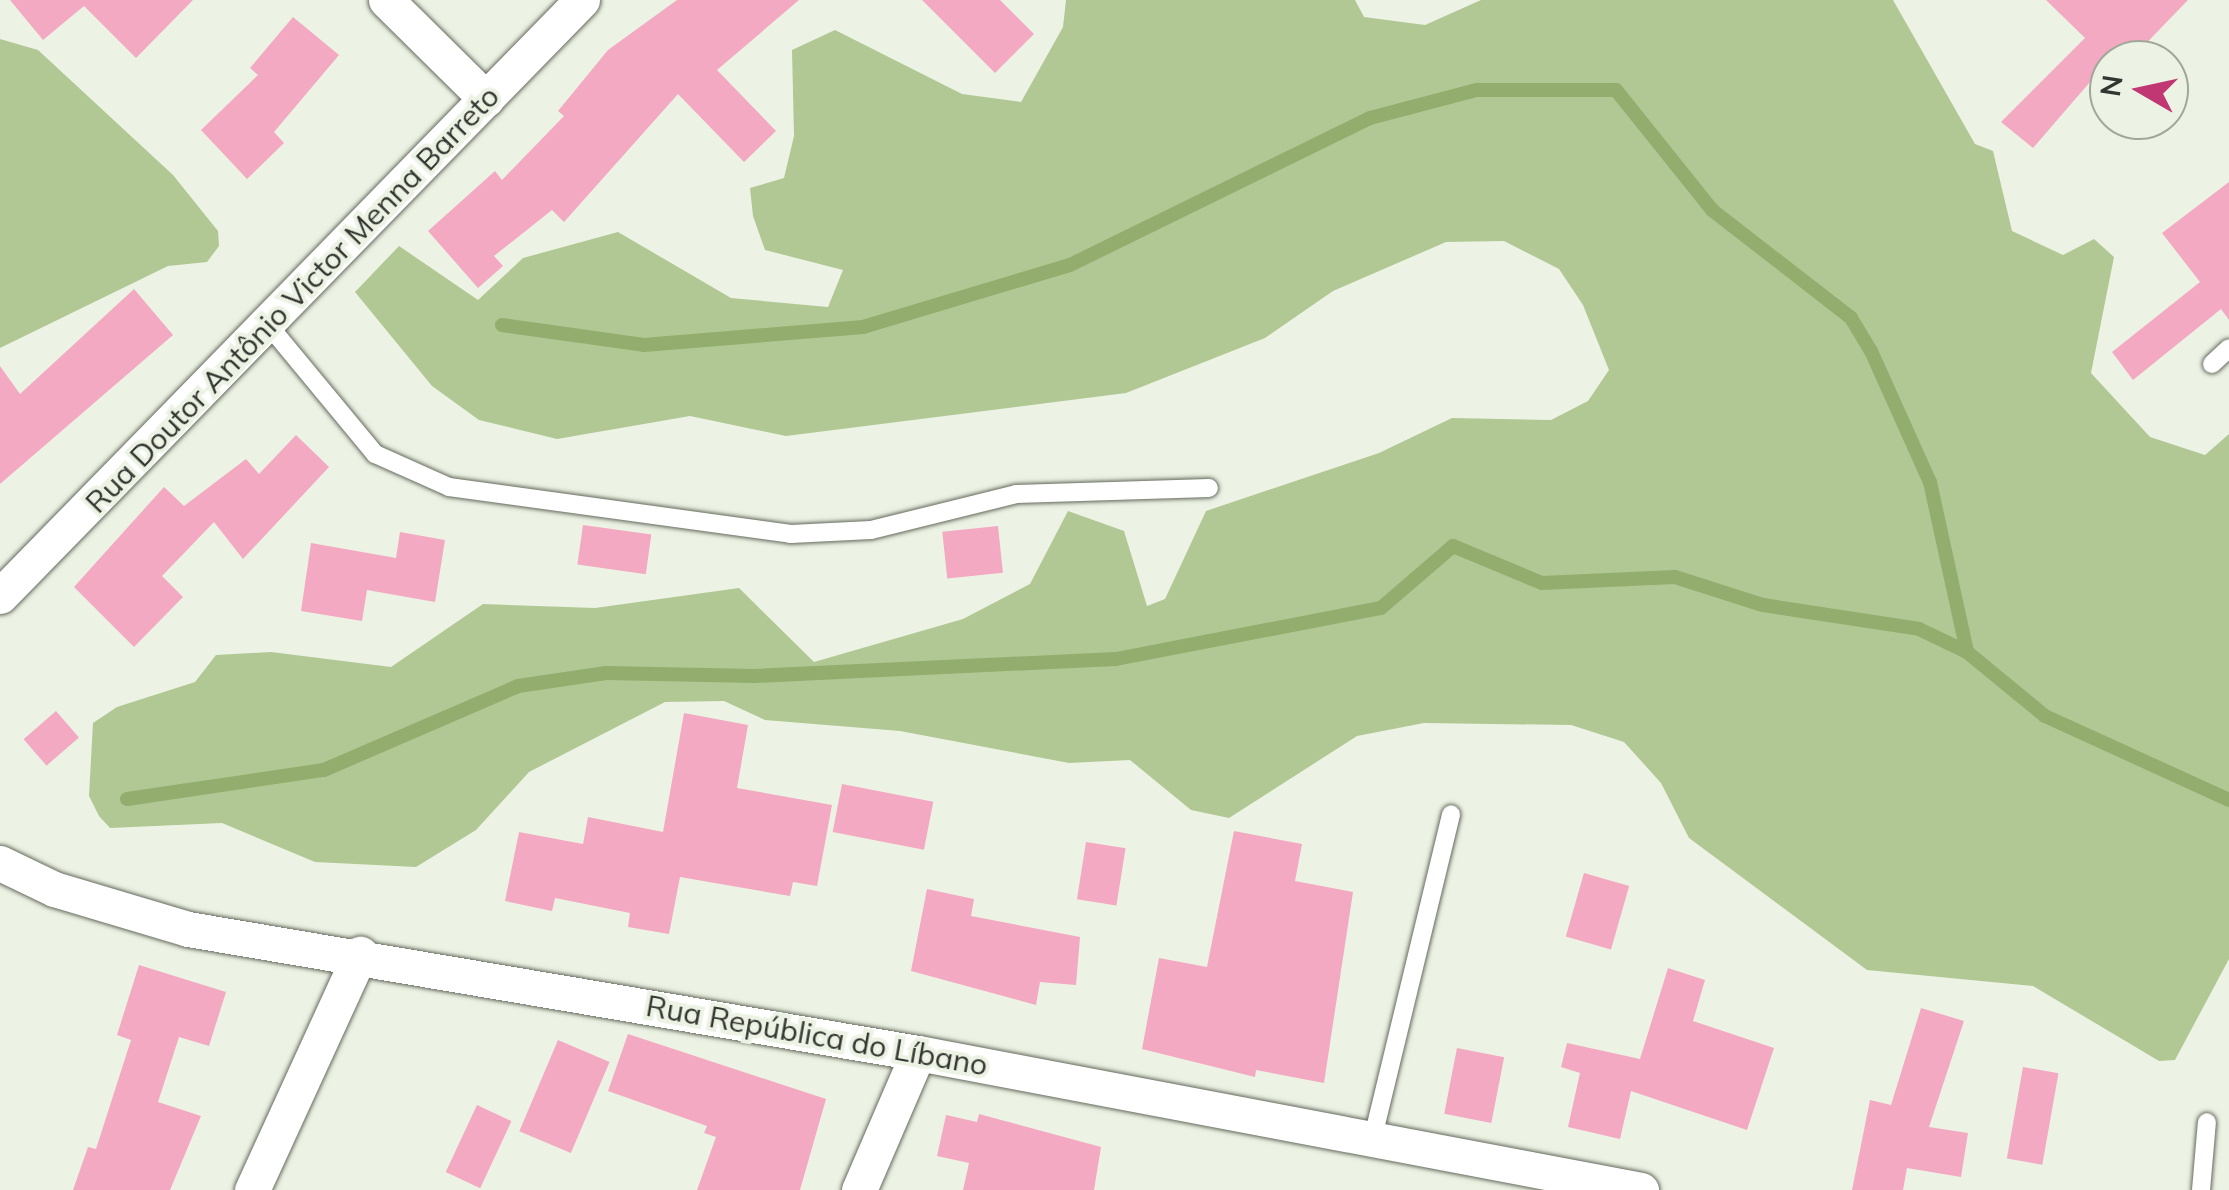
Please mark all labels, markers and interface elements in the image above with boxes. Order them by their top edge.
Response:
north arrow [2089,40,2189,140]
text: N [2092,72,2130,99]
street label: Rua Doutor Antônio Victor Menna Barreto [78,78,506,520]
street label: Rua República do Líbano [643,987,991,1083]

